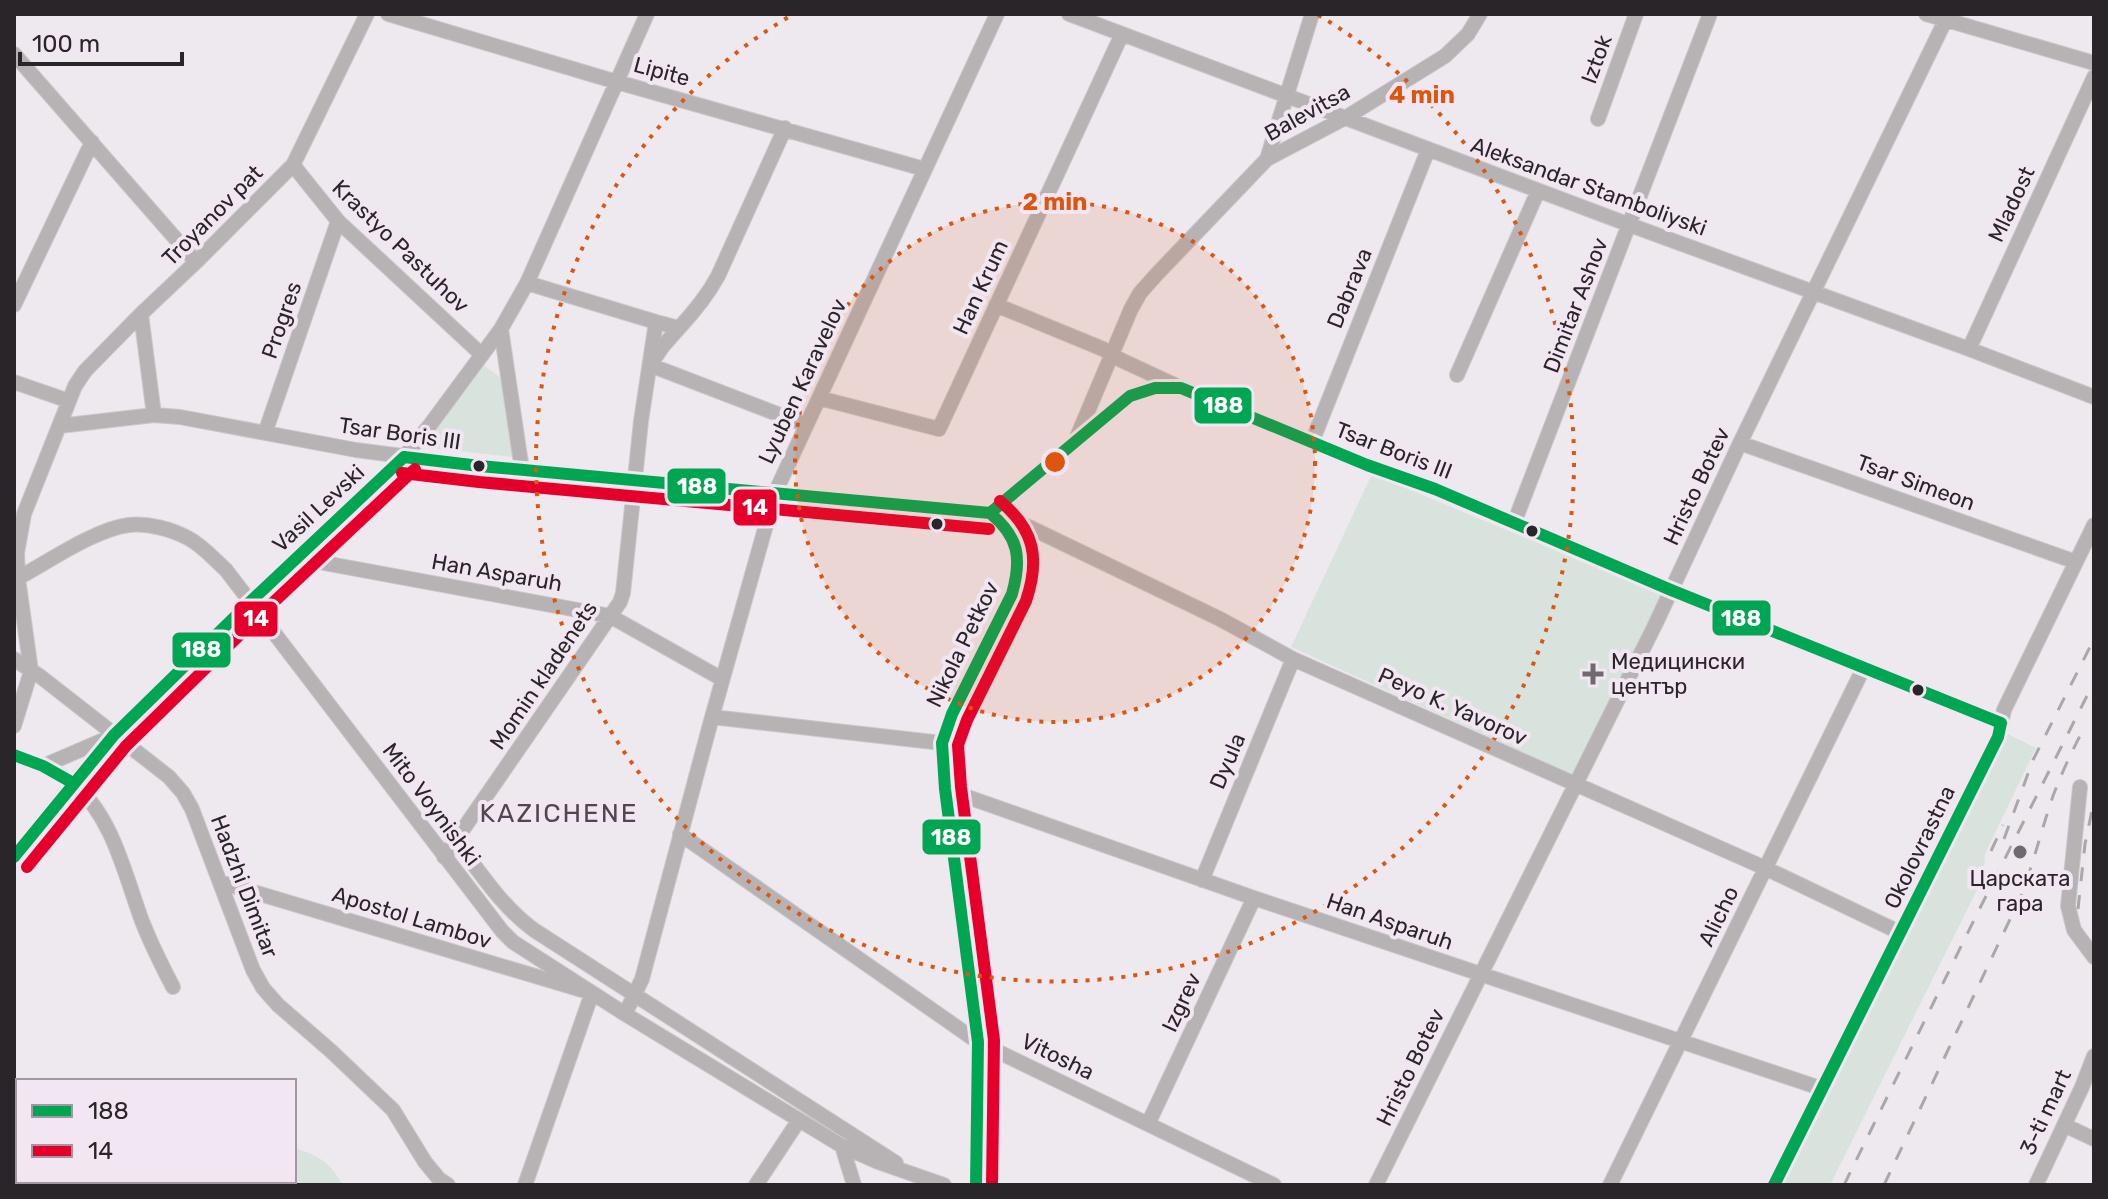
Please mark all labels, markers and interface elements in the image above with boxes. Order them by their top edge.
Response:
scale bar [20,16,182,66]
text: 100 m [32,30,100,58]
street label: Iztok [1575,31,1618,87]
street label: Lipite [631,51,693,92]
street label: Balevitsa [1260,78,1355,147]
text: 4 min [1389,81,1455,109]
street label: Aleksandar Stamboliyski [1467,131,1710,242]
street label: Troyanov pat [156,159,269,271]
street label: Mladost [1982,162,2041,246]
street label: Krastyo Pastuhov [327,174,475,319]
text: 2 min [1023,188,1088,216]
street label: Dimitar Ashov [1537,234,1614,377]
street label: Han Krum [947,236,1014,339]
street label: Dabrava [1321,244,1378,332]
street label: Progres [256,278,307,362]
street label: Lyuben Karavelov [752,294,853,468]
line badge: 188 [1193,386,1253,425]
text: 188 [1203,392,1243,419]
street label: Tsar Boris III [337,412,463,455]
street label: Tsar Boris III [1332,416,1456,485]
street label: Hristo Botev [1657,423,1736,550]
centre of rings [1041,448,1069,476]
street label: Tsar Simeon [1853,449,1979,516]
unlabelled marker [471,458,487,474]
street label: Vasil Levski [267,459,370,558]
line badge: 188 [666,467,727,505]
text: 188 [677,473,717,500]
line badge: 14 [732,488,778,527]
text: 14 [742,494,768,521]
unlabelled marker [929,516,945,532]
unlabelled marker [1524,523,1540,539]
street label: Han Asparuh [429,548,564,597]
street label: Nikola Petkov [920,577,1005,712]
street label: Momin kladenets [484,596,603,755]
line badge: 188 [1711,599,1772,637]
line badge: 14 [233,600,279,638]
text: 14 [243,605,269,632]
text: 188 [1721,605,1761,632]
line badge: 188 [171,631,232,669]
text: 188 [181,636,221,663]
place label: Медицински център [1611,648,1745,700]
street label: Peyo K. Yavorov [1374,662,1531,751]
marker: Медицински център [1582,663,1604,685]
unlabelled marker [1910,682,1926,698]
street label: Dyula [1204,729,1251,793]
street label: Mito Voynishki [377,738,486,871]
street label: Okolovrastna [1878,781,1961,913]
district label: KAZICHENE [479,798,639,829]
street label: Hadzhi Dimitar [205,811,284,962]
line badge: 188 [921,818,982,856]
text: 188 [931,824,971,851]
marker: Царската гара [2011,843,2029,861]
place label: Царската гара [1970,865,2070,917]
street label: Apostol Lambov [329,880,495,955]
street label: Alicho [1692,882,1745,951]
street label: Han Asparuh [1323,887,1457,956]
street label: Izgrev [1156,968,1207,1036]
street label: Hristo Botev [1370,1004,1450,1130]
street label: Vitosha [1017,1027,1099,1086]
street label: 3-ti mart [2014,1065,2077,1159]
legend [16,1079,296,1183]
text: 188 [88,1097,129,1125]
text: 14 [88,1137,113,1165]

